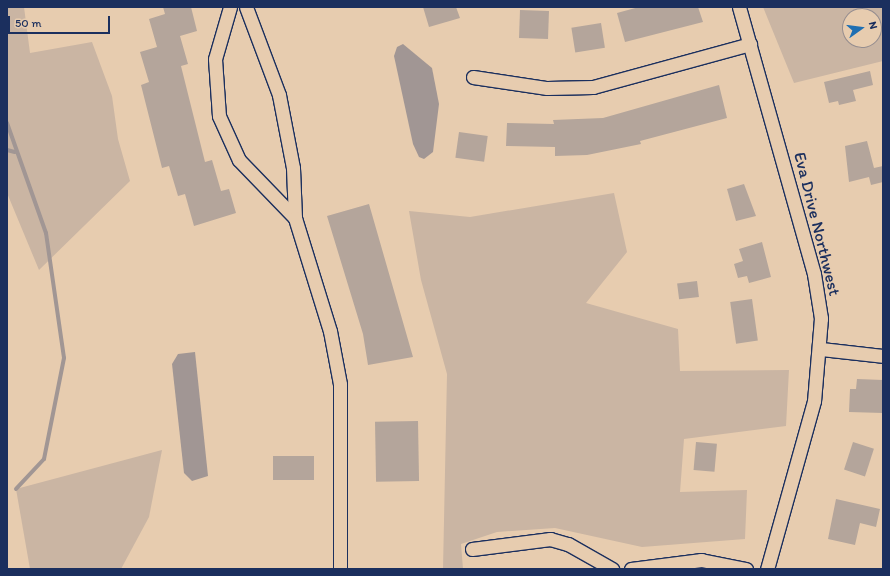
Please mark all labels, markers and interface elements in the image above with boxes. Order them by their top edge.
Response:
scale bar [10,8,112,34]
north arrow [842,8,882,48]
text: 50 m [15,16,41,30]
text: N [866,20,880,30]
street label: Eva Drive Northwest [789,150,845,298]

